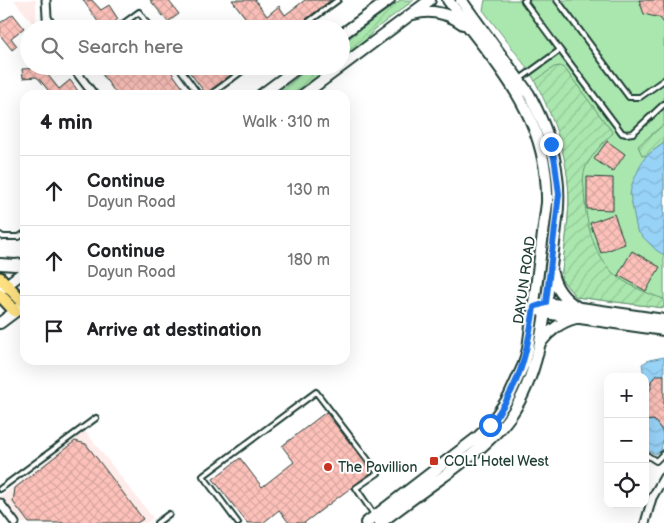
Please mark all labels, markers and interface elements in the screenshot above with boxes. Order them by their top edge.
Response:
search box [20,20,350,75]
icon: search [38,34,66,62]
text: Search here [78,36,183,59]
text: 4 min [40,110,93,135]
text: Walk · 310 m [242,113,330,132]
route end [540,133,563,156]
text: Continue [87,170,165,193]
icon: ahead [40,177,68,205]
text: 130 m [287,181,330,200]
text: Dayun Road [87,193,176,212]
street label: DAYUN ROAD [510,235,539,325]
text: Continue [87,240,165,263]
icon: ahead [40,247,68,275]
text: 180 m [288,251,330,270]
text: Dayun Road [87,263,176,282]
icon: arrive [40,317,68,345]
text: Arrive at destination [87,319,262,342]
map controls [604,373,649,508]
button: + [604,373,649,418]
route start [479,414,502,437]
button: − [604,418,649,463]
place label: COLI Hotel West [444,453,550,470]
marker: COLI Hotel West [428,455,440,467]
place label: The Pavillion [338,459,417,476]
marker: The Pavillion [322,461,334,473]
button: locate [604,463,649,508]

